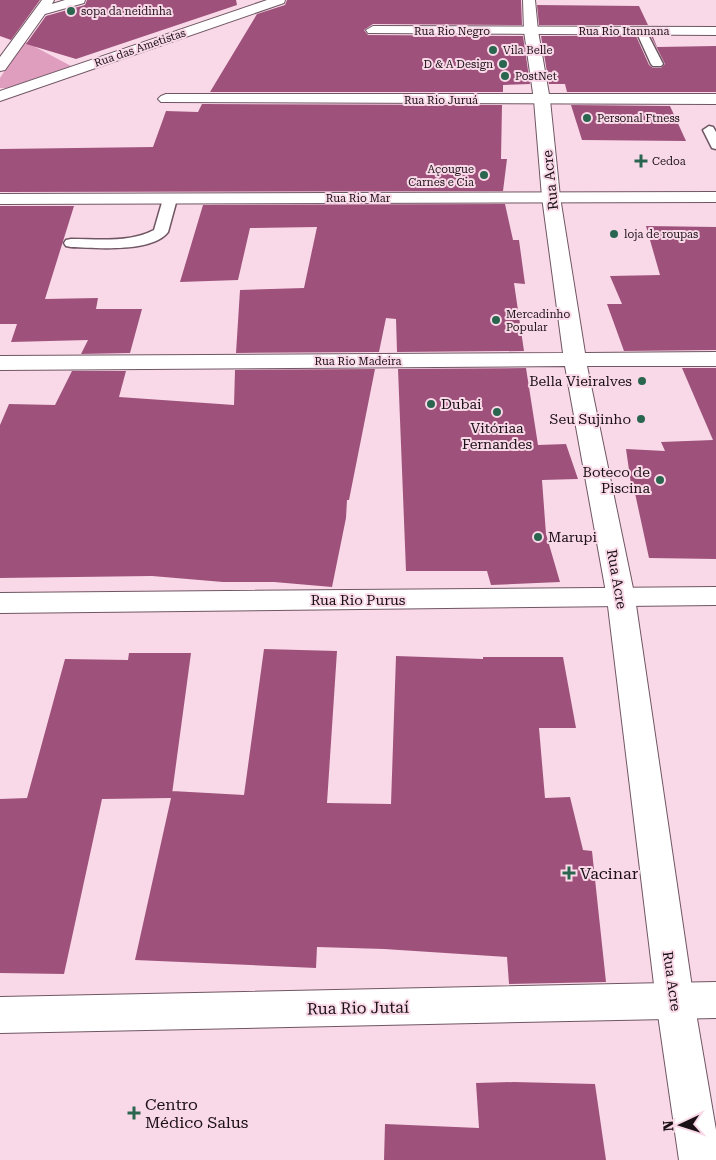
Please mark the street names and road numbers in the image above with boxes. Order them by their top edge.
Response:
street label: Rua Rio Negro [414,25,490,38]
street label: Rua Rio Itannana [578,25,670,38]
street label: Rua das Ametistas [93,26,187,70]
street label: Rua Rio Juruá [404,94,478,107]
street label: Rua Acre [539,149,561,211]
street label: Rua Rio Mar [326,192,391,205]
street label: Rua Rio Madeira [315,355,401,368]
street label: Rua Acre [604,548,630,610]
street label: Rua Rio Purus [311,592,406,608]
street label: Rua Acre [660,950,684,1012]
street label: Rua Rio Jutaí [307,998,409,1018]

